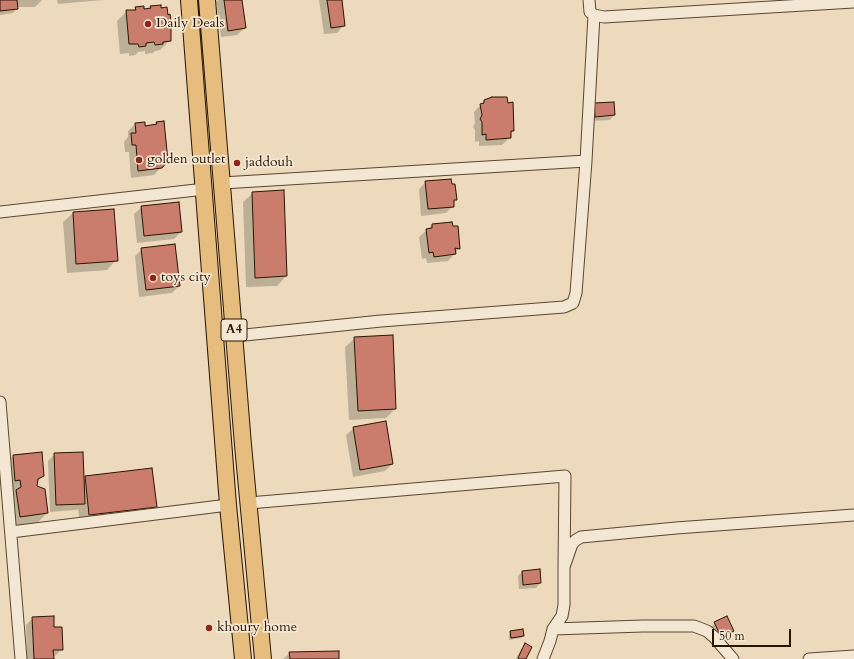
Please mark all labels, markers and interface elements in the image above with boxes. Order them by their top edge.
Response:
place label: Daily Deals [156,16,224,32]
marker: Daily Deals [143,19,153,29]
place label: golden outlet [147,152,226,168]
marker: golden outlet [134,155,144,165]
place label: jaddouh [245,155,293,171]
marker: jaddouh [232,158,242,168]
place label: toys city [161,270,211,286]
marker: toys city [148,273,158,283]
road number: A4 [221,319,247,341]
place label: khoury home [217,620,297,636]
scale bar [714,621,793,647]
marker: khoury home [204,623,214,633]
text: 50 m [719,628,745,644]

